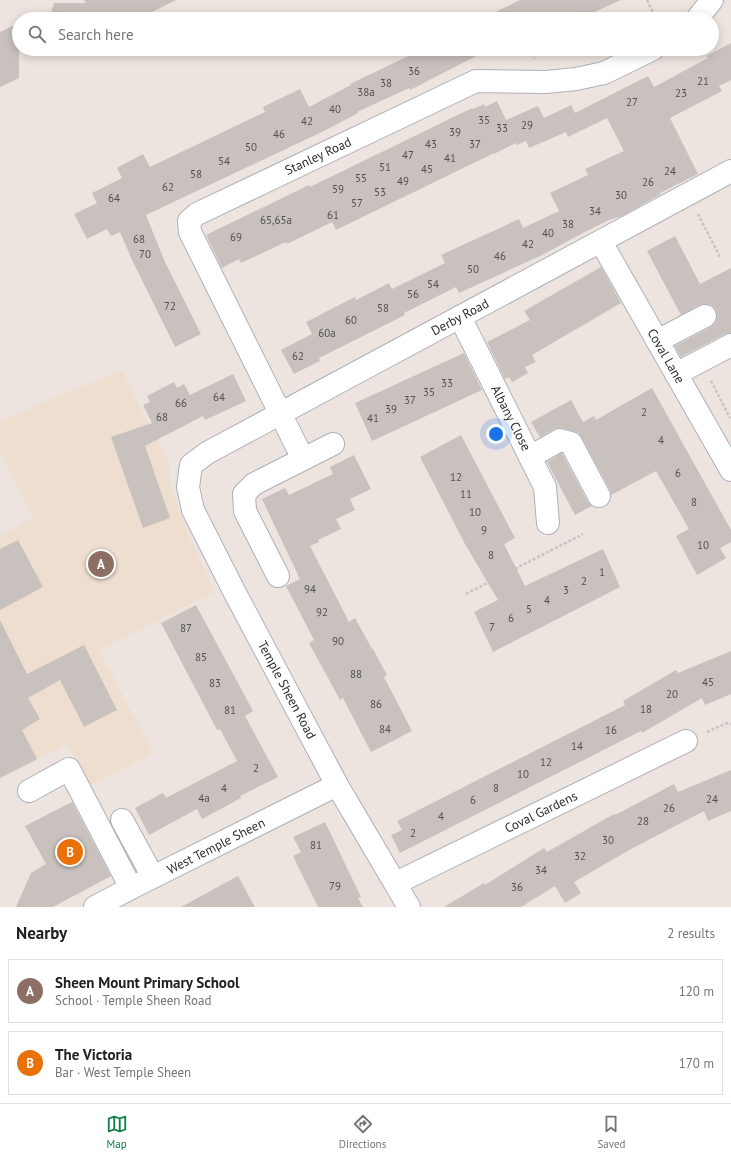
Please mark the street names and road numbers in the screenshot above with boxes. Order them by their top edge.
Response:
street label: Stanley Road [282,133,354,179]
street label: Derby Road [428,295,492,339]
street label: Coval Lane [644,326,688,386]
street label: Albany Close [487,382,535,454]
street label: Temple Sheen Road [254,638,320,742]
street label: Coval Gardens [502,787,580,837]
street label: West Temple Sheen [164,814,268,878]

